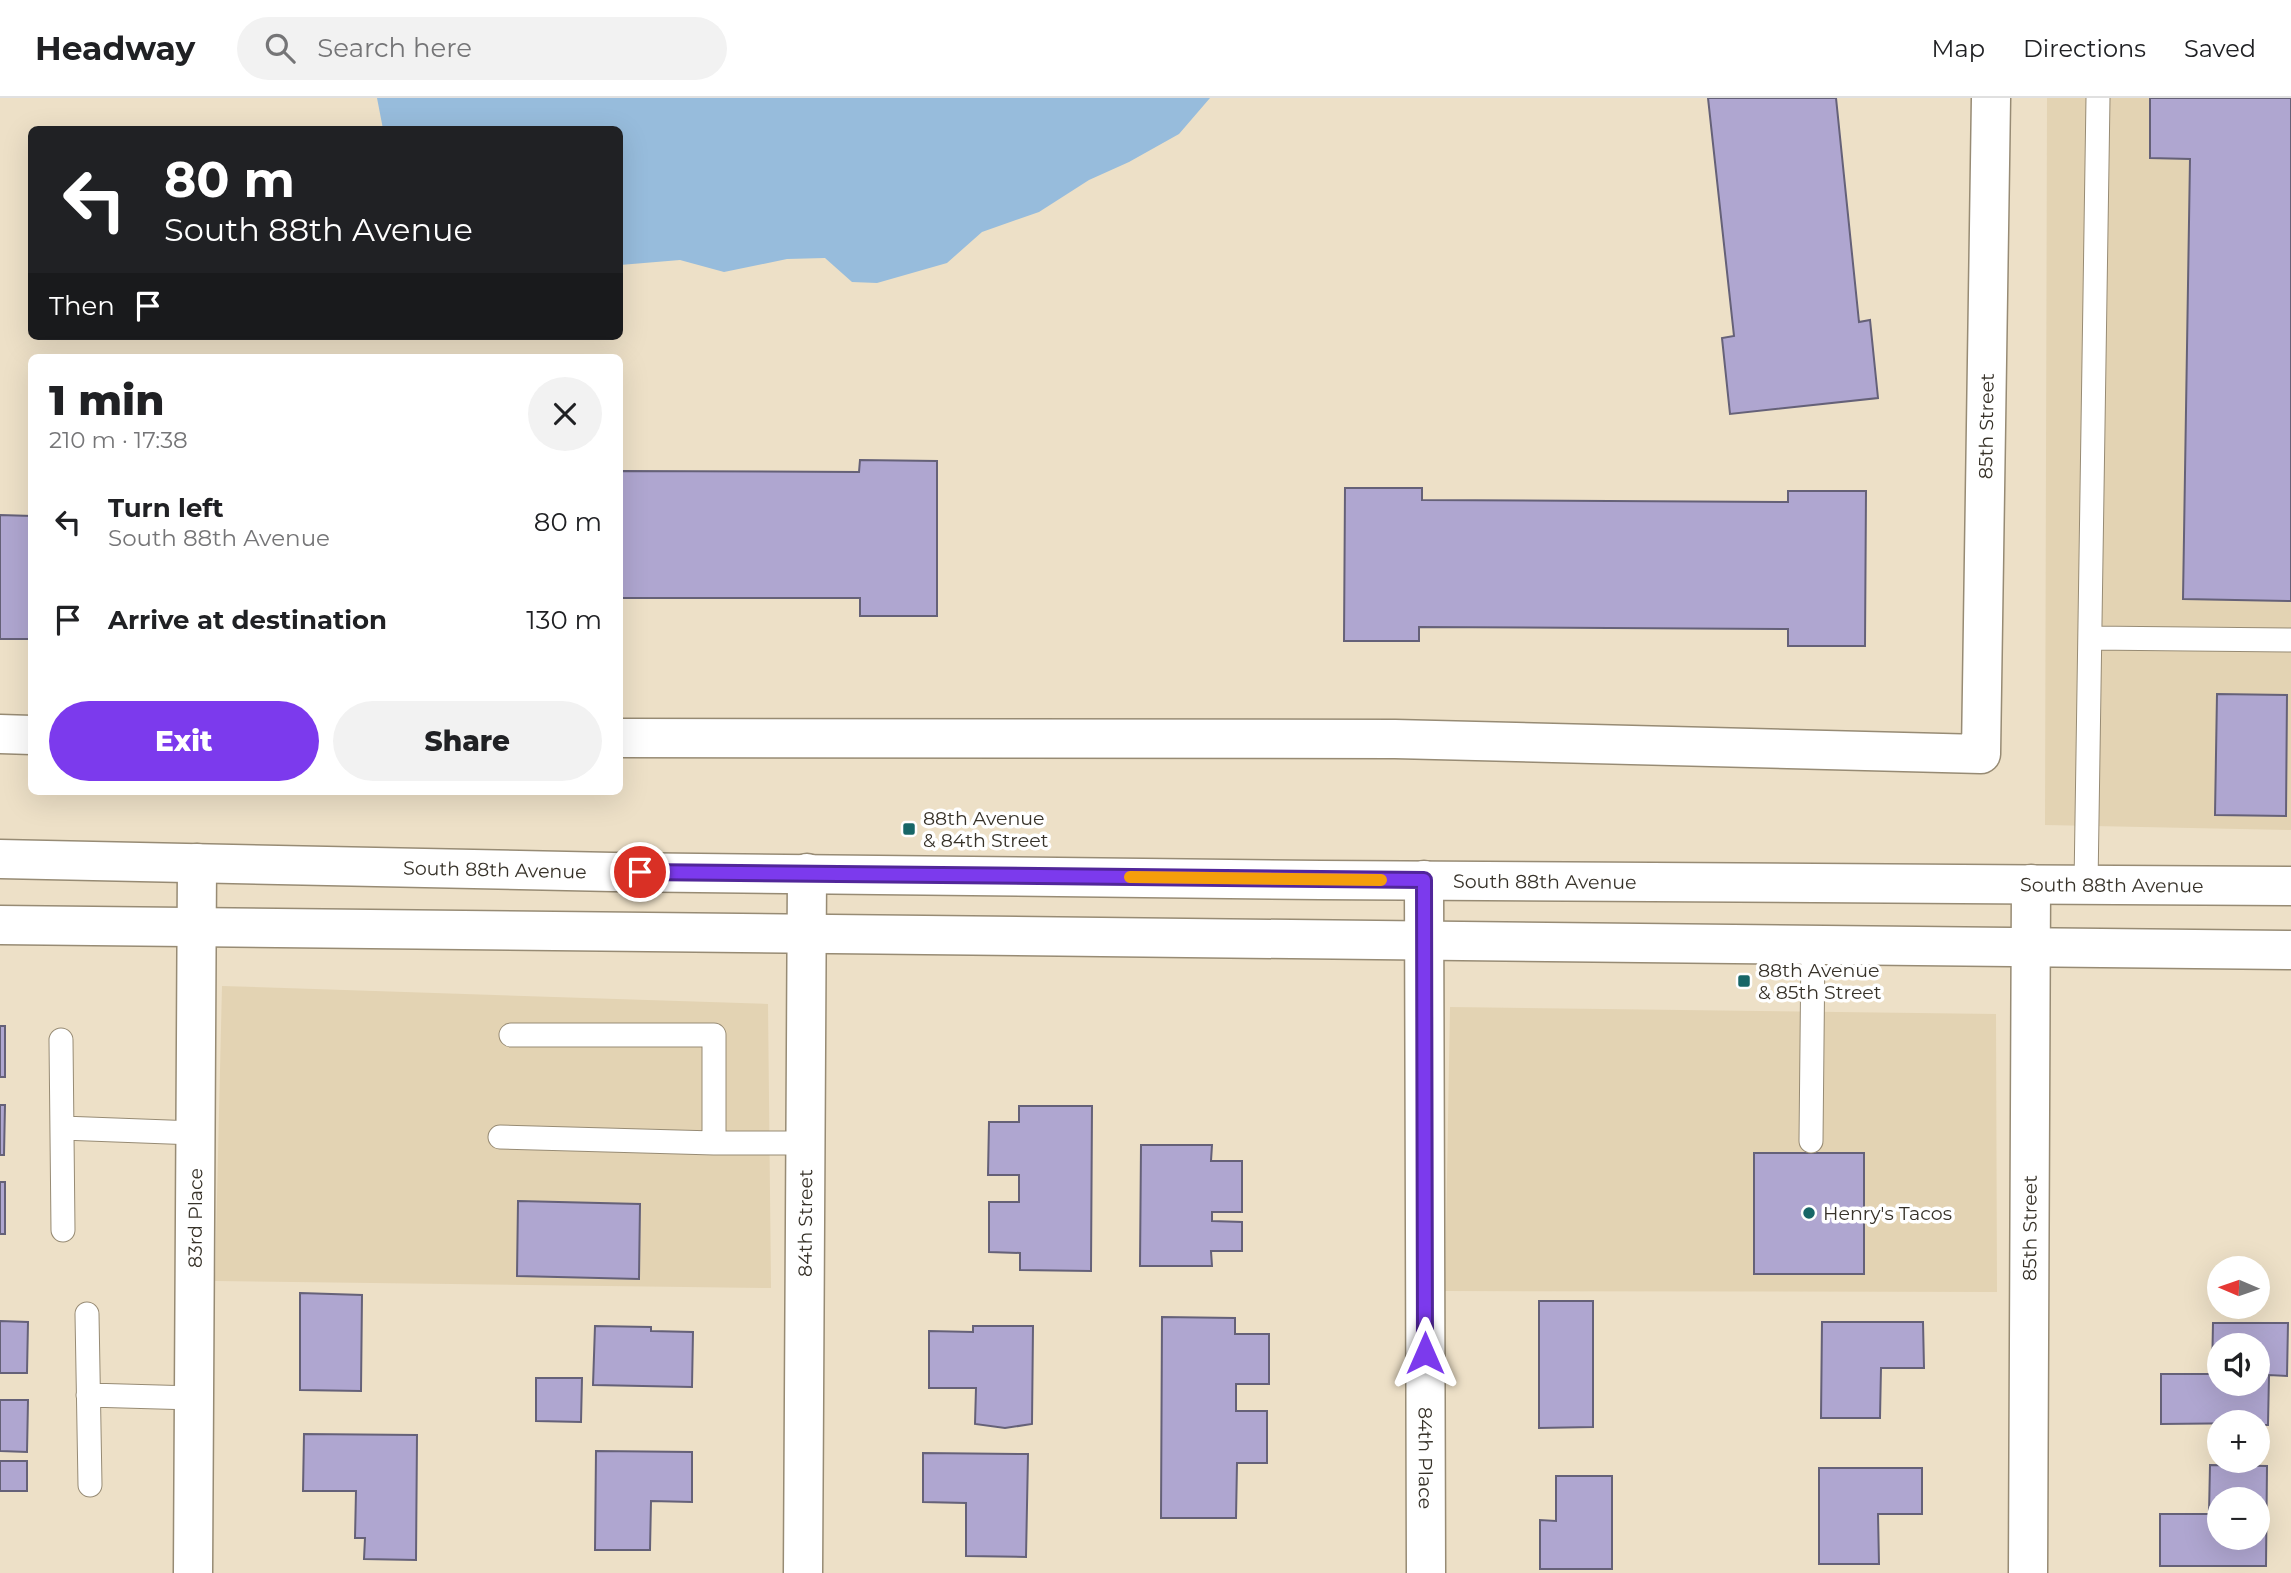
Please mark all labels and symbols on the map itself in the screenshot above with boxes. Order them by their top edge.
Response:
street label: 85th Street [1974,373,1998,479]
place label: 88th Avenue & 84th Street [923,807,1049,852]
marker: 88th Avenue & 84th Street [901,821,917,837]
pin [610,842,670,902]
street label: South 88th Avenue [403,856,587,883]
street label: South 88th Avenue [1453,869,1637,893]
street label: South 88th Avenue [2020,873,2204,897]
place label: 88th Avenue & 85th Street [1758,959,1882,1004]
marker: 88th Avenue & 85th Street [1736,973,1752,989]
street label: 83rd Place [183,1168,207,1268]
street label: 84th Street [793,1169,817,1277]
street label: 85th Street [2018,1175,2041,1281]
place label: Henry's Tacos [1823,1202,1952,1225]
marker: Henry's Tacos [1801,1205,1817,1221]
north arrow [2207,1256,2270,1320]
position arrow [1388,1316,1462,1390]
street label: 84th Place [1414,1407,1437,1509]

